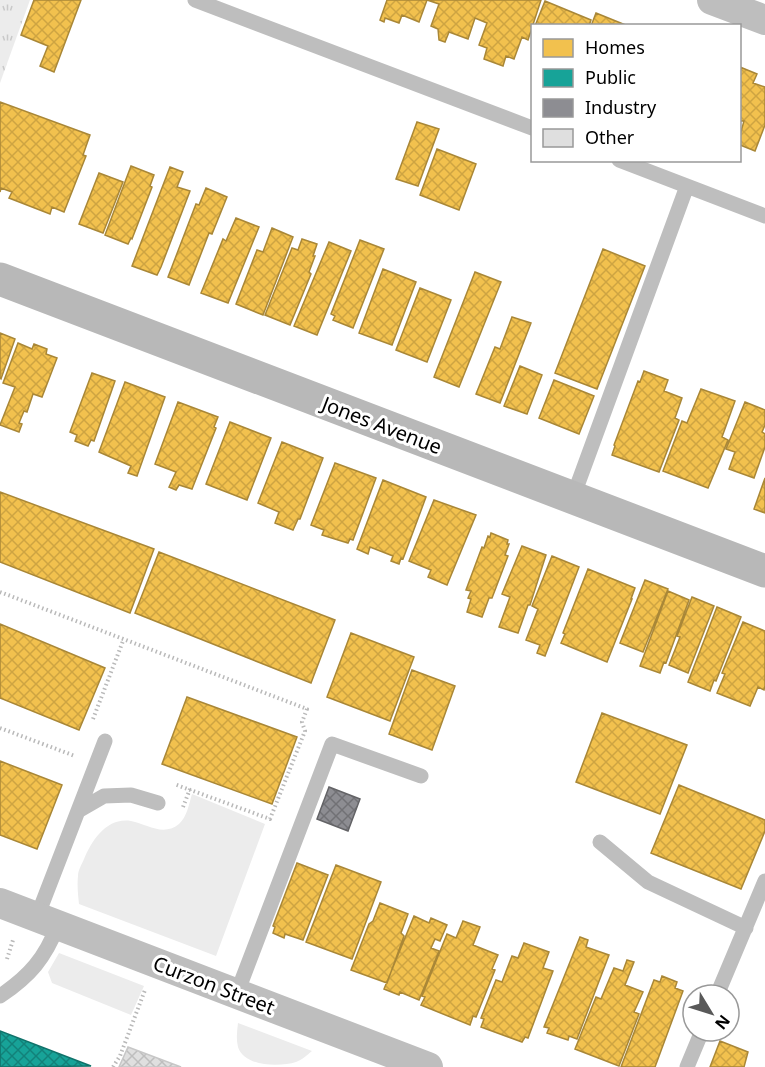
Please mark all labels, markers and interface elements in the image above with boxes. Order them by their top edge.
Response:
legend [531,24,741,162]
text: Homes [585,35,645,59]
text: Public [585,65,636,89]
text: Industry [585,95,657,119]
text: Other [585,125,635,149]
street label: Jones Avenue [316,389,446,460]
street label: Curzon Street [149,949,279,1021]
north arrow [681,983,741,1043]
text: N [710,1010,735,1034]

